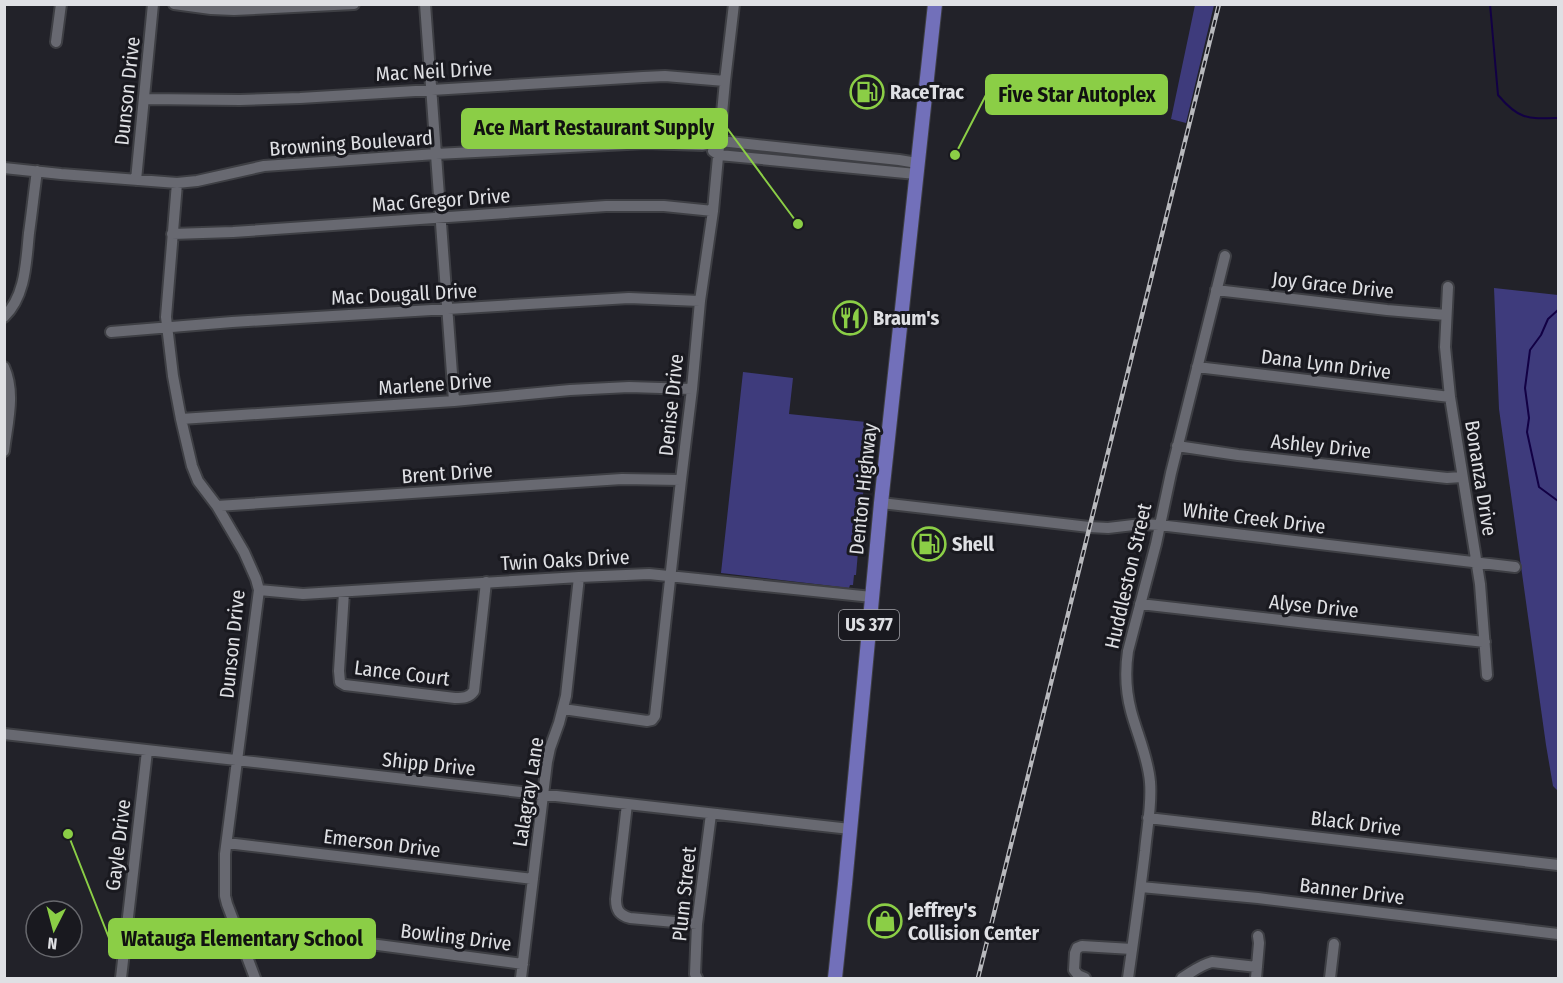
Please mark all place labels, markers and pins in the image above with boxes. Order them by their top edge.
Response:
fuel station icon: RaceTrac [849,74,885,110]
callout: Five Star Autoplex [986,75,1167,114]
place label: RaceTrac [890,80,964,104]
callout: Ace Mart Restaurant Supply [462,109,727,148]
restaurant icon: Braum's [832,300,868,336]
place label: Braum's [873,306,940,330]
fuel station icon: Shell [911,526,947,562]
place label: Shell [952,532,994,556]
place label: Jeffrey's Collision Center [907,898,1040,945]
shop icon: Jeffrey's Collision Center [867,903,903,939]
callout: Watauga Elementary School [109,919,375,958]

